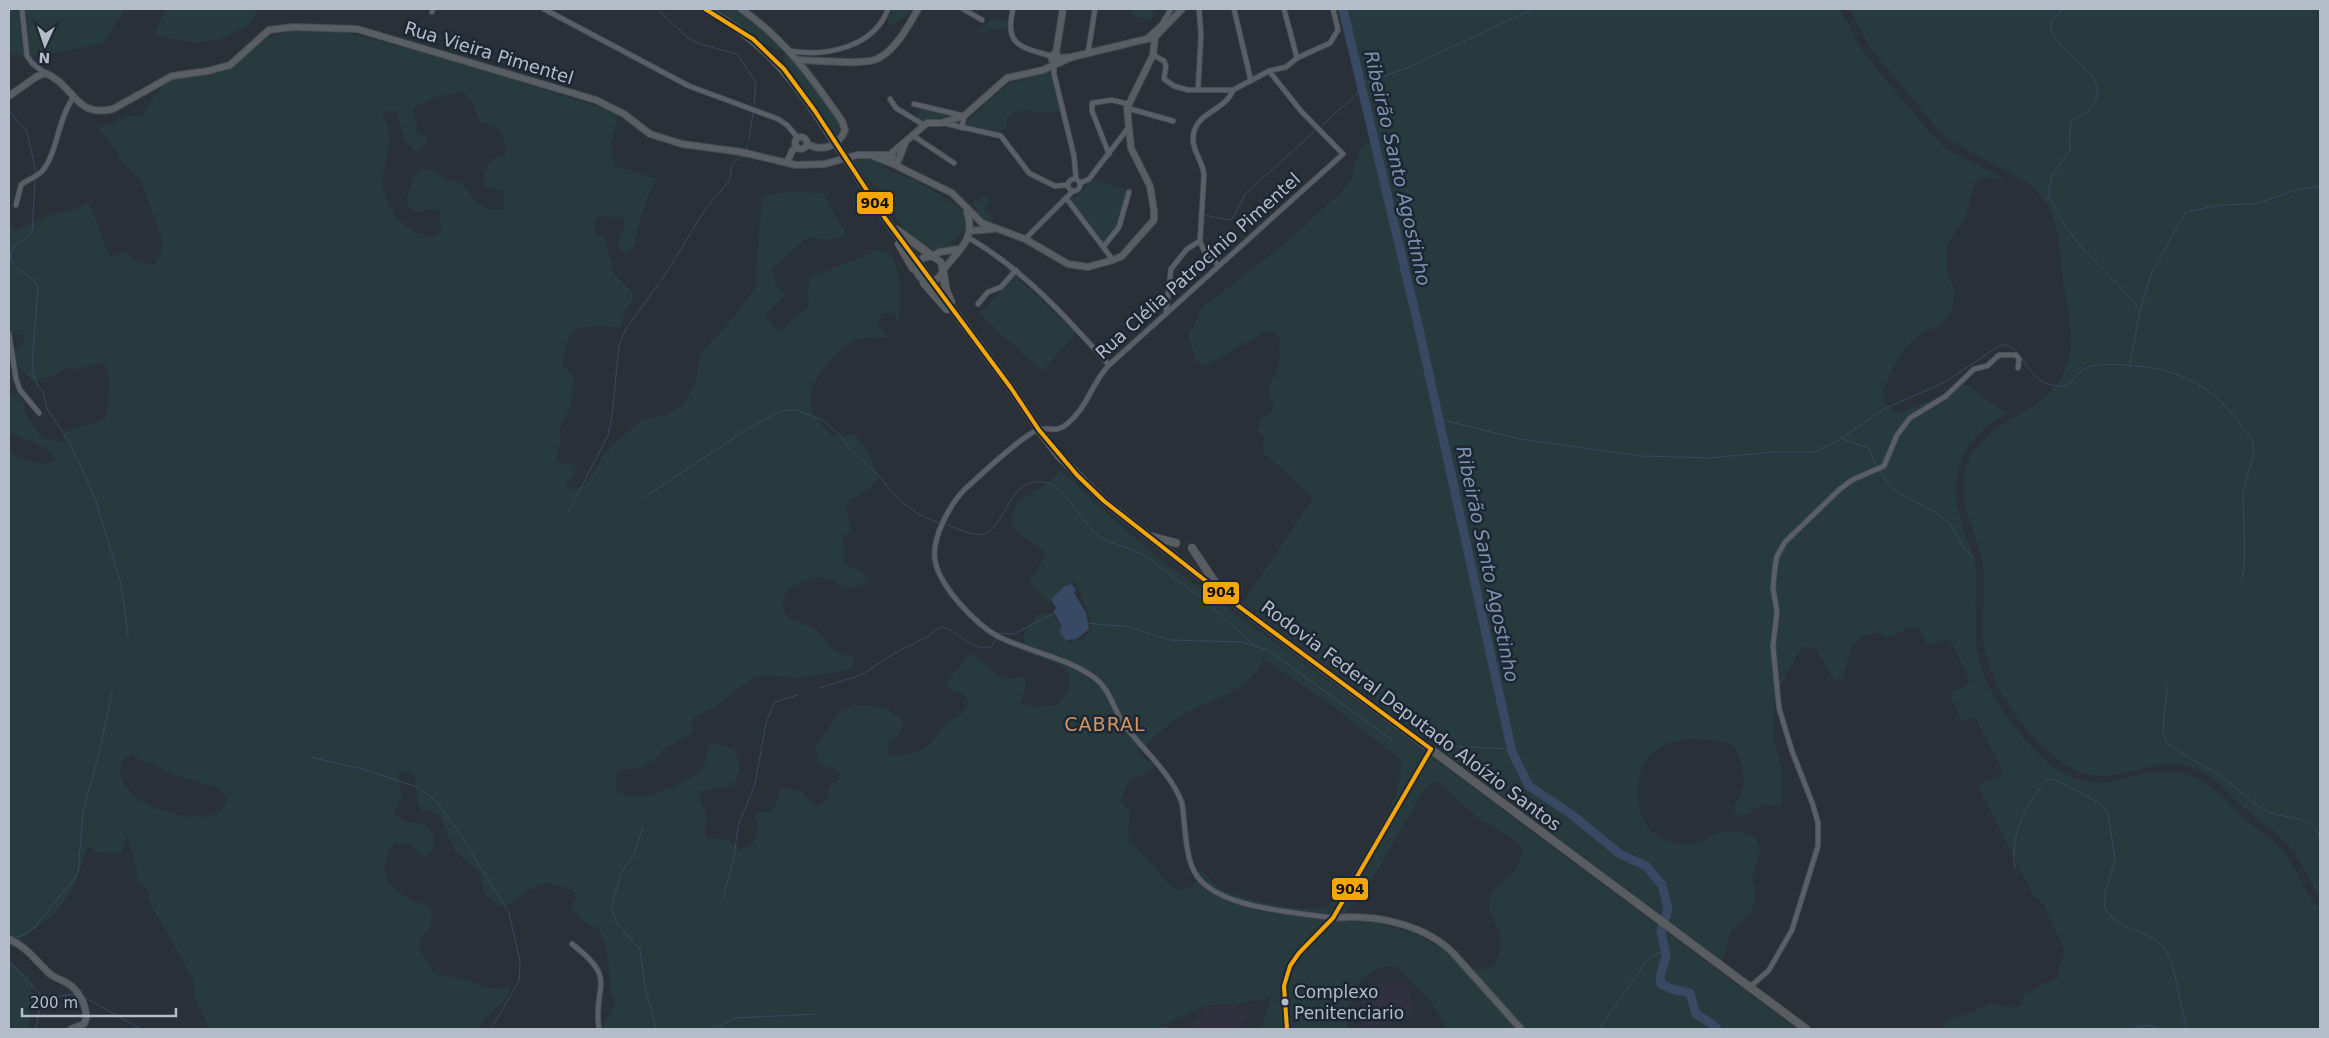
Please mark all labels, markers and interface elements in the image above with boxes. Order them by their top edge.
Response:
street label: Rua Vieira Pimentel [402,17,576,88]
north arrow [20,20,70,70]
water label: Ribeirão Santo Agostinho [1360,48,1436,288]
text: N [38,50,51,66]
street label: Rua Clélia Patrocínio Pimentel [1091,168,1304,363]
line badge: 904 [856,191,894,215]
text: 904 [860,195,890,211]
water label: Ribeirão Santo Agostinho [1452,444,1524,684]
line badge: 904 [1202,581,1240,605]
text: 904 [1206,584,1236,600]
street label: Rodovia Federal Deputado Aloízio Santos [1257,596,1565,835]
district label: CABRAL [1064,713,1146,735]
line badge: 904 [1331,877,1369,901]
text: 904 [1335,881,1365,897]
place label: Complexo Penitenciario [1294,982,1404,1023]
scale bar [22,986,176,1018]
text: 200 m [30,994,78,1012]
marker: Complexo Penitenciario [1280,997,1290,1007]

